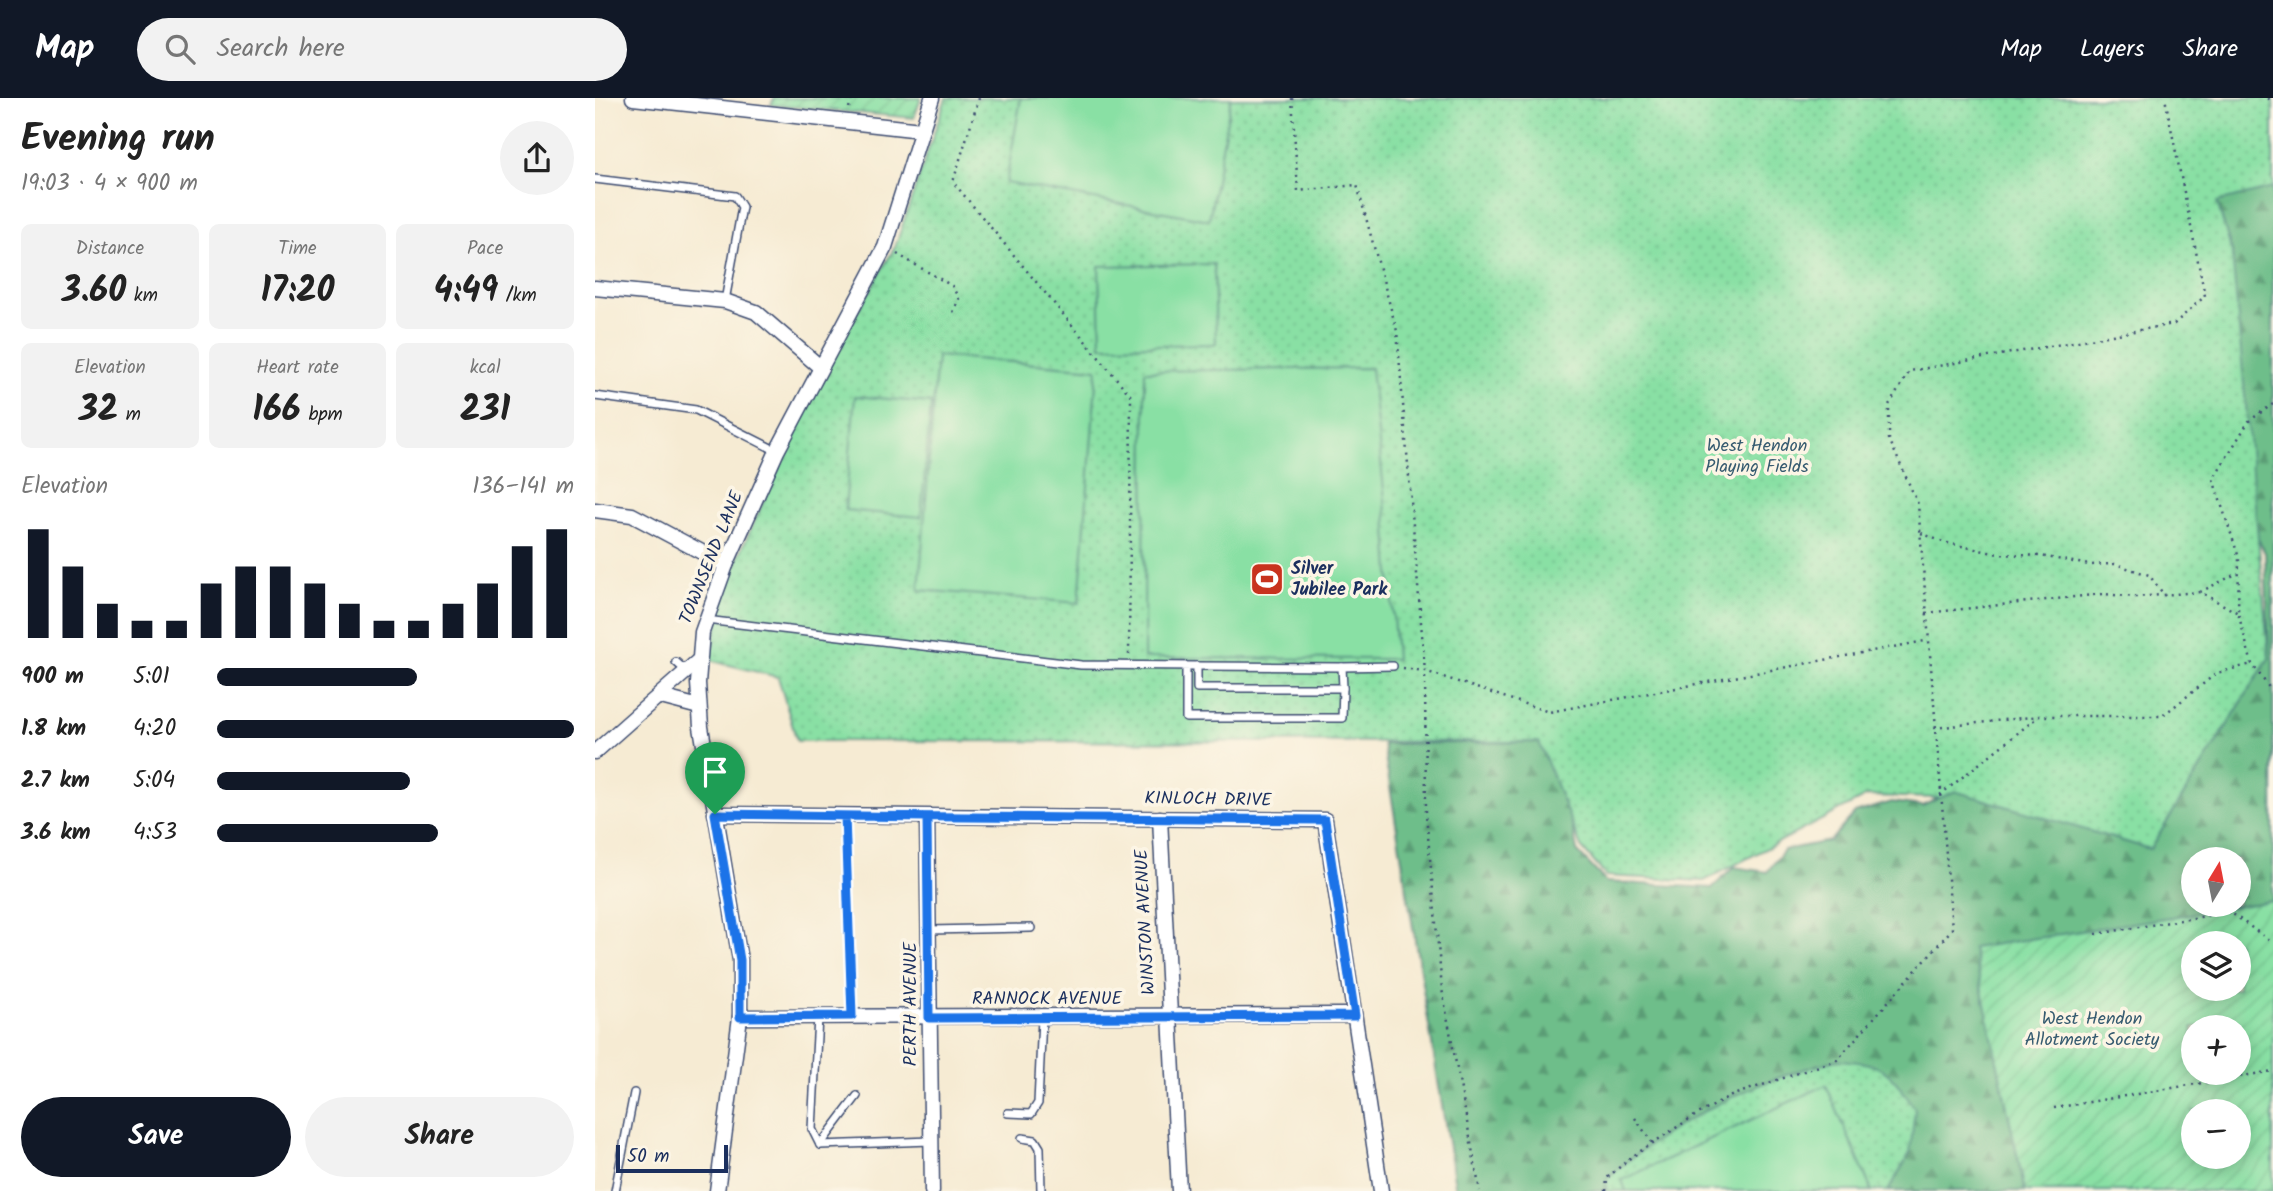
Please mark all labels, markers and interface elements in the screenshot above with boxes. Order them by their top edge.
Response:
search box [137,18,627,81]
text: Map [35,23,95,76]
text: Search here [217,28,345,70]
icon: search [161,30,199,68]
text: Map [2000,30,2042,69]
text: Layers [2080,30,2144,69]
text: Share [2182,30,2238,69]
text: Evening run [21,110,215,170]
button: share [500,121,574,195]
text: 19:03 · 4 × 900 m [21,166,198,202]
text: Distance [76,234,144,264]
text: Time [278,234,317,264]
text: Pace [467,234,503,264]
text: 3.60 [62,264,126,320]
text: 17:20 [260,264,335,320]
text: 4:49 [434,264,498,320]
text: km [126,281,158,311]
text: /km [498,281,537,311]
text: Elevation [74,353,146,383]
text: Heart rate [256,353,339,383]
text: kcal [470,353,501,383]
text: 32 [79,383,118,439]
text: 166 [252,383,301,439]
text: 231 [460,383,510,439]
text: m [118,400,141,430]
text: bpm [301,400,343,430]
park label: West Hendon Playing Fields [1705,432,1809,482]
text: Elevation [21,469,108,505]
text: 136–141 m [472,469,574,505]
street label: TOWNSEND LANE [672,487,752,629]
place label: Silver Jubilee Park [1291,555,1388,605]
sports icon: Silver Jubilee Park [1248,560,1286,598]
text: 900 m [21,659,84,695]
text: 5:01 [133,659,170,695]
text: 1.8 km [21,711,86,747]
text: 4:20 [133,711,176,747]
pin [685,742,745,814]
icon: arrive [696,753,734,791]
text: 2.7 km [21,763,90,799]
text: 5:04 [133,763,175,799]
street label: KINLOCH DRIVE [1144,784,1272,816]
text: 3.6 km [21,815,91,851]
text: 4:53 [133,815,177,851]
north arrow [2181,847,2251,917]
map controls [2181,847,2251,1169]
street label: WINSTON AVENUE [1128,848,1164,996]
button: layers [2181,931,2251,1001]
street label: PERTH AVENUE [897,941,926,1066]
street label: RANNOCK AVENUE [972,985,1122,1014]
park label: West Hendon Allotment Society [2025,1005,2160,1055]
button: + [2181,1015,2251,1085]
button: Save [21,1097,291,1177]
button: Share [305,1097,574,1177]
button: − [2181,1099,2251,1169]
scale bar [616,1142,728,1174]
text: 50 m [627,1142,669,1172]

